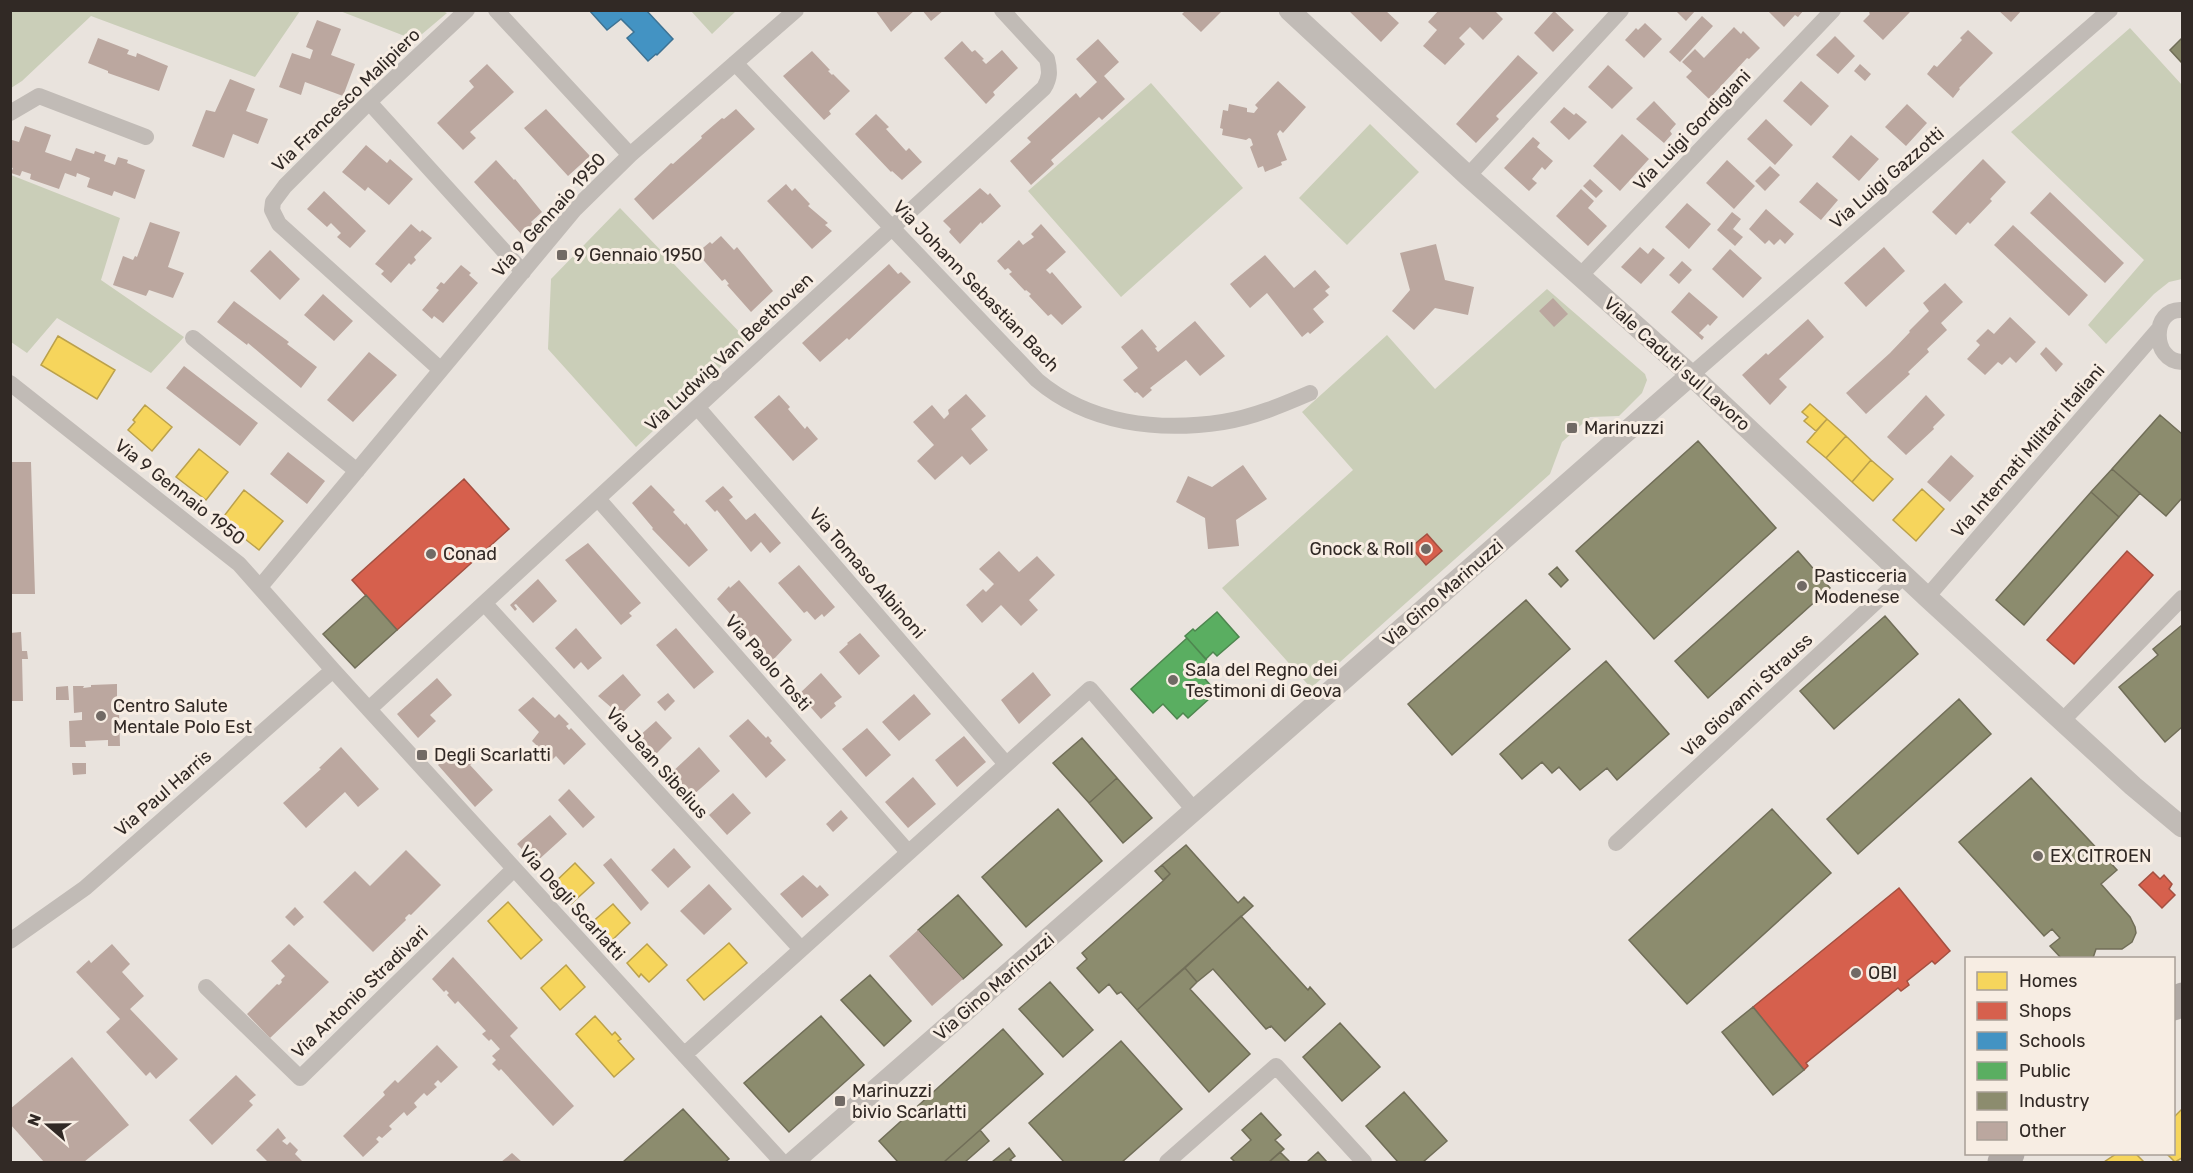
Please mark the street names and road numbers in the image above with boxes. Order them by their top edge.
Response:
street label: Via Francesco Malipiero [267,24,425,176]
street label: Via Luigi Gordigiani [1629,65,1755,195]
street label: Via Luigi Gazzotti [1825,122,1949,234]
street label: Via 9 Gennaio 1950 [488,148,610,282]
street label: Via Johann Sebastian Bach [888,196,1064,376]
street label: Via Ludwig Van Beethoven [640,268,818,436]
street label: Viale Caduti sul Lavoro [1599,292,1755,436]
street label: Via Internati Militari Italiani [1947,360,2109,542]
street label: Via 9 Gennaio 1950 [110,434,250,550]
street label: Via Tomaso Albinoni [804,503,930,643]
street label: Via Gino Marinuzzi [1378,535,1508,651]
street label: Via Paolo Tosti [720,610,816,716]
street label: Via Giovanni Strauss [1677,629,1817,761]
street label: Via Jean Sibelius [601,703,713,823]
street label: Via Paul Harris [110,745,216,841]
street label: Via Degli Scarlatti [515,841,629,965]
street label: Via Antonio Stradivari [287,921,433,1063]
street label: Via Gino Marinuzzi [929,929,1059,1045]

